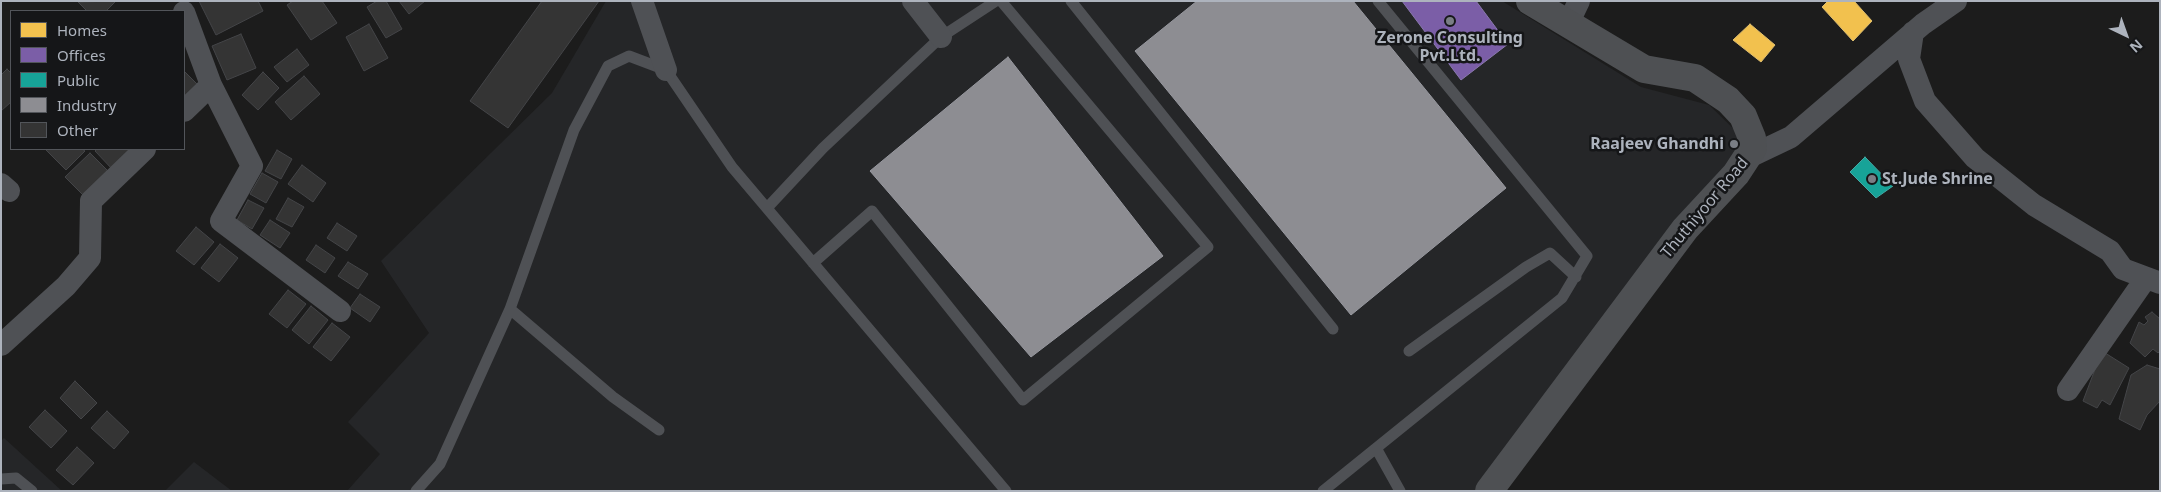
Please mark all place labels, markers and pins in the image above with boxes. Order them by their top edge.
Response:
marker: Zerone Consulting Pvt.Ltd. [1444,15,1456,27]
place label: Zerone Consulting Pvt.Ltd. [1377,28,1523,66]
place label: Raajeev Ghandhi [1590,134,1724,154]
marker: Raajeev Ghandhi [1728,138,1740,150]
place label: St.Jude Shrine [1882,169,1993,189]
marker: St.Jude Shrine [1866,173,1878,185]

